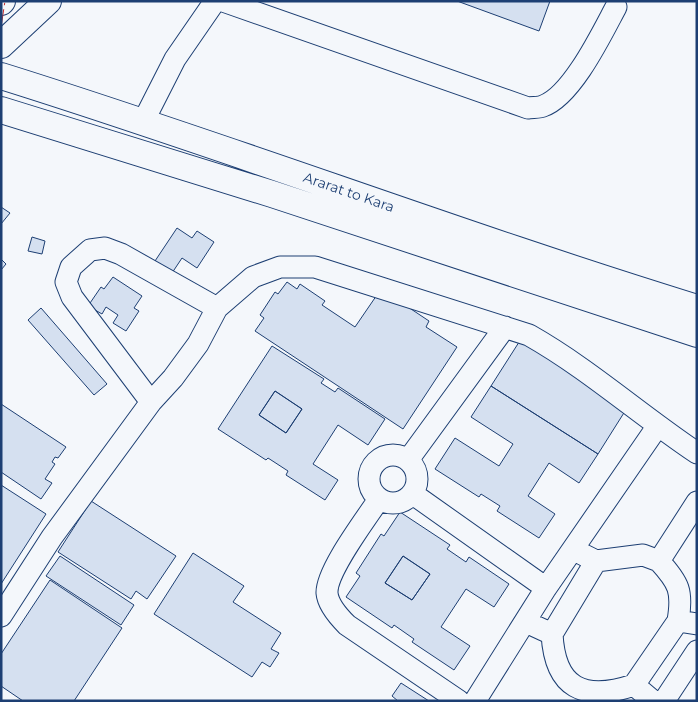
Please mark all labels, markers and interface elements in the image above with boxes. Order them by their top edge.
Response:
street label: Ararat to Kara [301,168,397,216]

